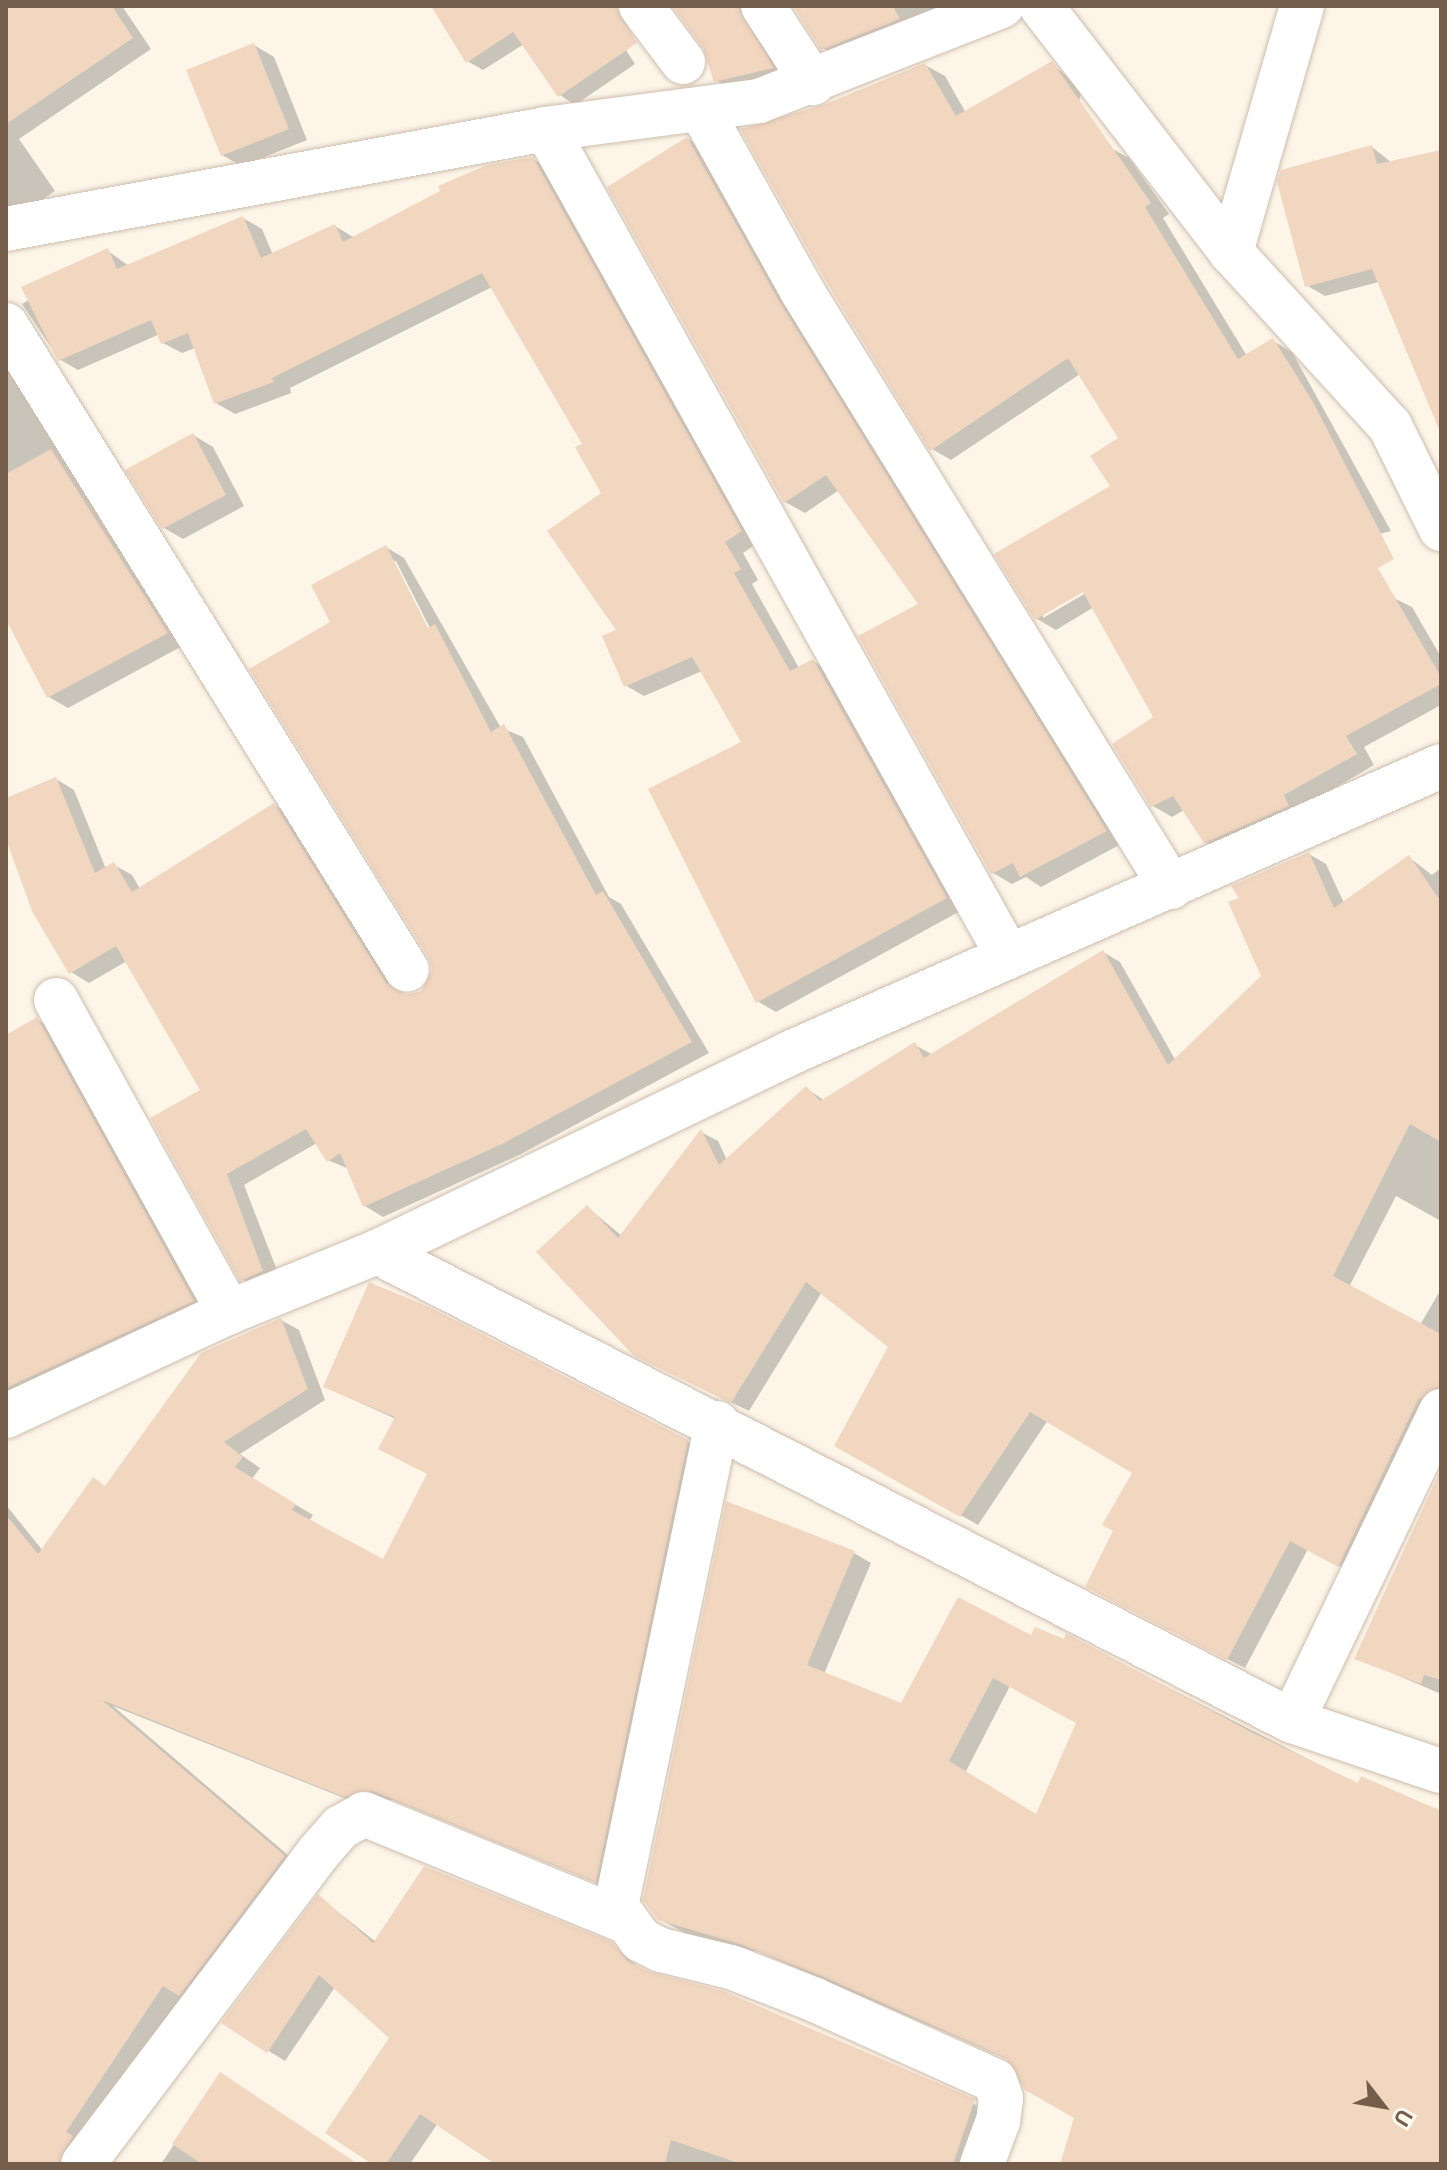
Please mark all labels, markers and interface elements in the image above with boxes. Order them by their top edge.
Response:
north arrow [1343,2066,1423,2146]
text: U [1389,2106,1419,2132]

